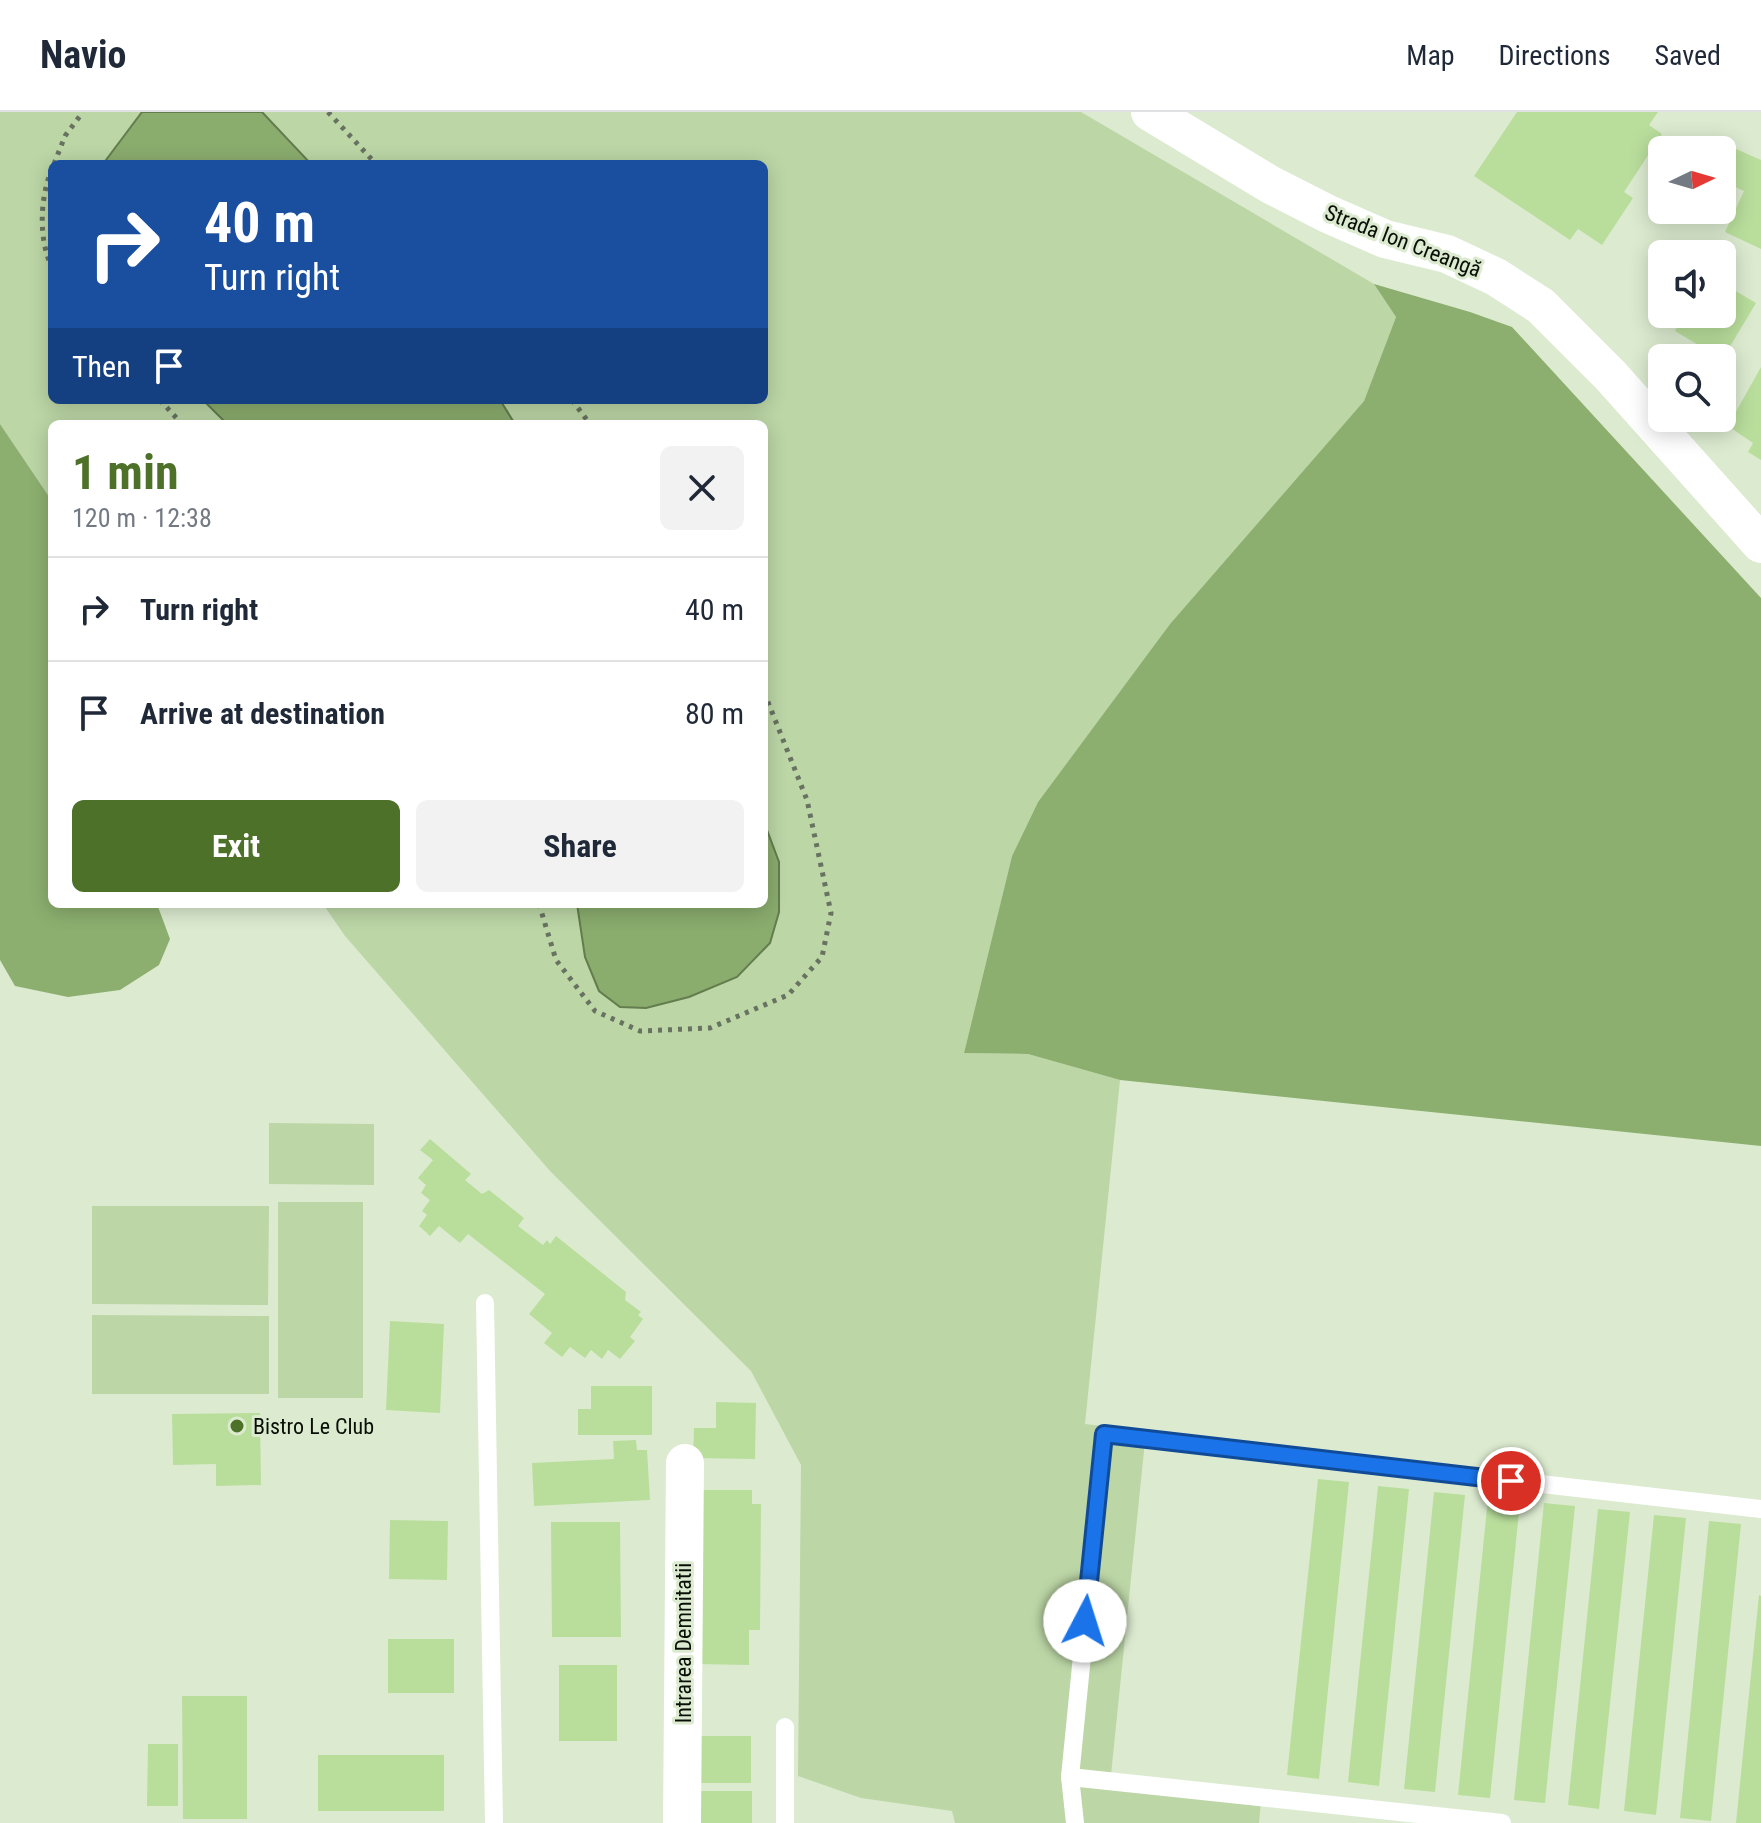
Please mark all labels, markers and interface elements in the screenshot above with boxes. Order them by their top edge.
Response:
text: Navio [40,33,126,77]
text: Map [1406,39,1455,72]
text: Directions [1499,39,1610,72]
text: Saved [1654,39,1721,72]
north arrow [1648,136,1736,224]
map controls [1648,136,1736,432]
text: 40 m [204,190,315,256]
icon: right [72,192,176,296]
street label: Strada Ion Creangă [1321,200,1485,282]
button: sound [1648,240,1736,328]
text: Turn right [204,257,340,299]
icon: arrive [147,344,191,388]
button: search [1648,344,1736,432]
text: Then [72,349,131,384]
text: 1 min [72,444,179,501]
button: close [660,446,744,530]
text: 120 m · 12:38 [72,503,212,533]
icon: right [72,587,116,631]
text: Turn right [140,592,258,627]
text: 40 m [685,592,744,627]
icon: arrive [72,691,116,735]
text: Arrive at destination [140,696,385,731]
text: 80 m [685,696,744,731]
button: Exit [72,800,400,892]
button: Share [416,800,744,892]
place label: Bistro Le Club [253,1414,374,1439]
marker: Bistro Le Club [228,1417,246,1435]
pin [1477,1447,1545,1515]
icon: arrive [1489,1459,1533,1503]
street label: Intrarea Demnitatii [671,1563,696,1723]
position arrow [1043,1579,1127,1663]

